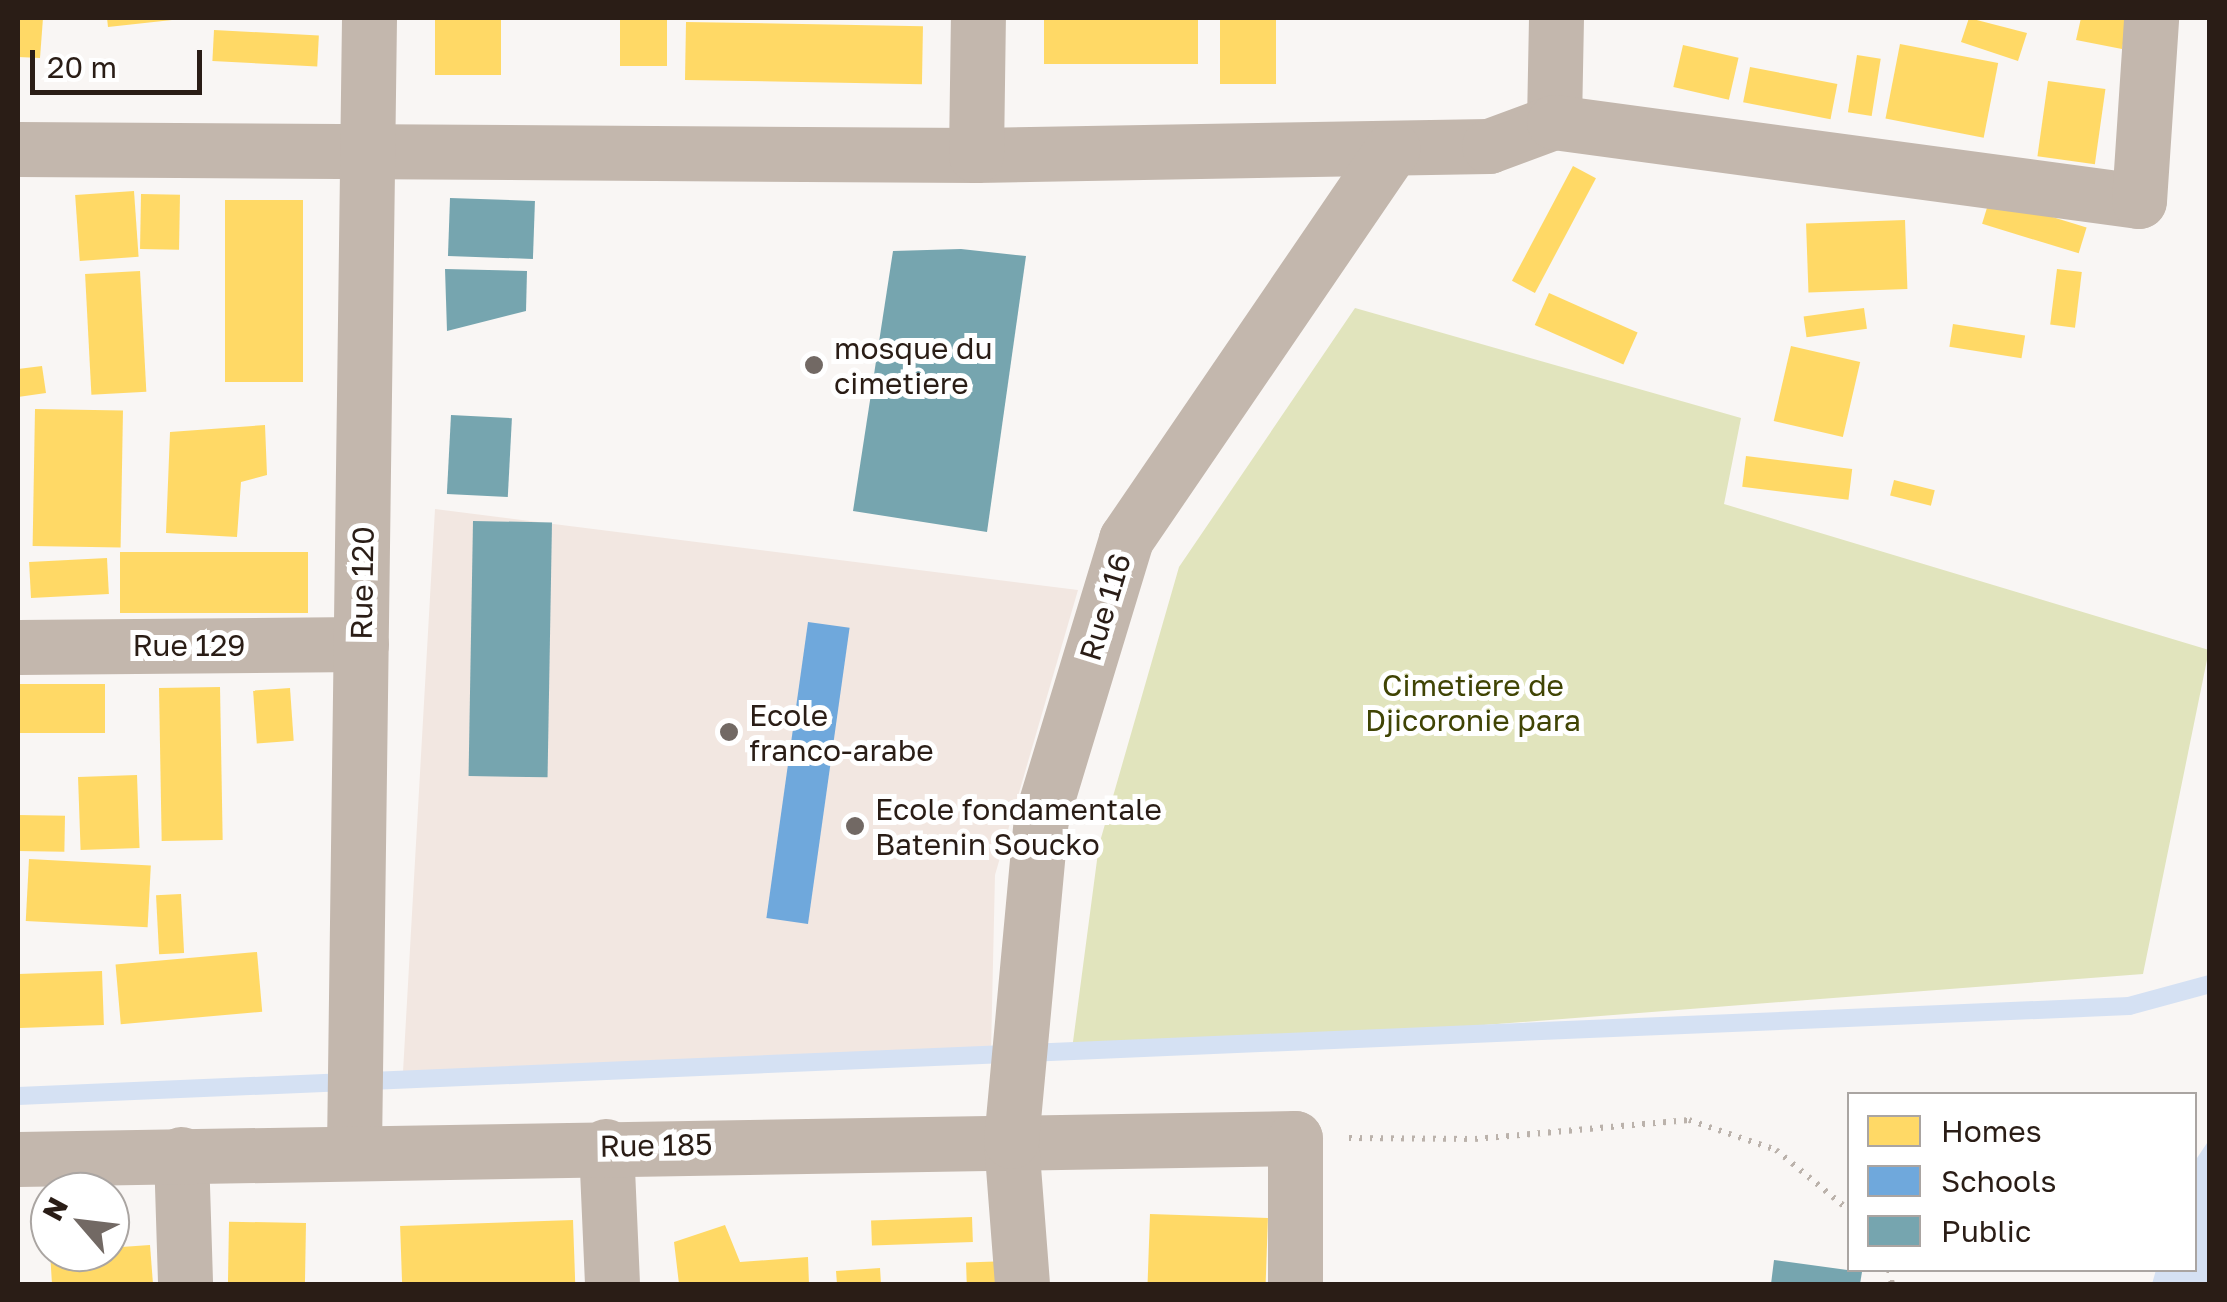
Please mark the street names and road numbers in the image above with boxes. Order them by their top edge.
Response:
street label: Rue 120 [343,526,381,640]
street label: Rue 116 [1072,549,1138,665]
street label: Rue 129 [133,627,245,663]
street label: Rue 185 [599,1126,713,1164]

